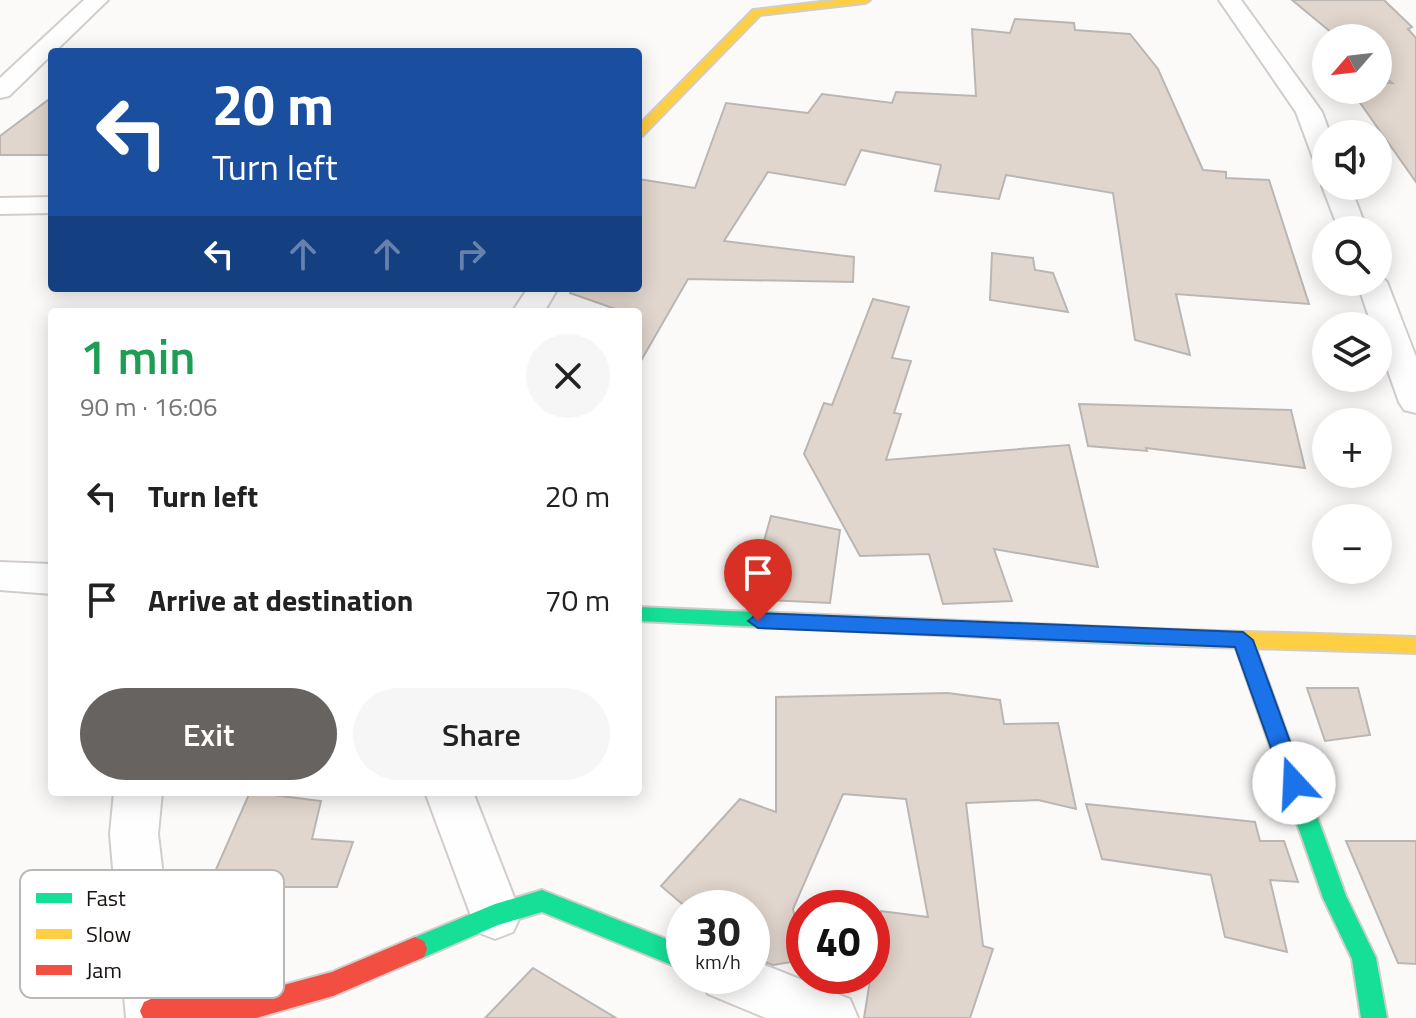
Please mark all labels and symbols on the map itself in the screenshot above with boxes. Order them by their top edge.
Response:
north arrow [1312,24,1392,104]
pin [724,539,792,621]
position arrow [1252,741,1336,825]
legend [20,870,284,998]
text: Fast [86,881,126,915]
speed limit sign: 40 [786,890,890,994]
text: Slow [86,917,132,951]
text: Jam [86,953,122,987]

